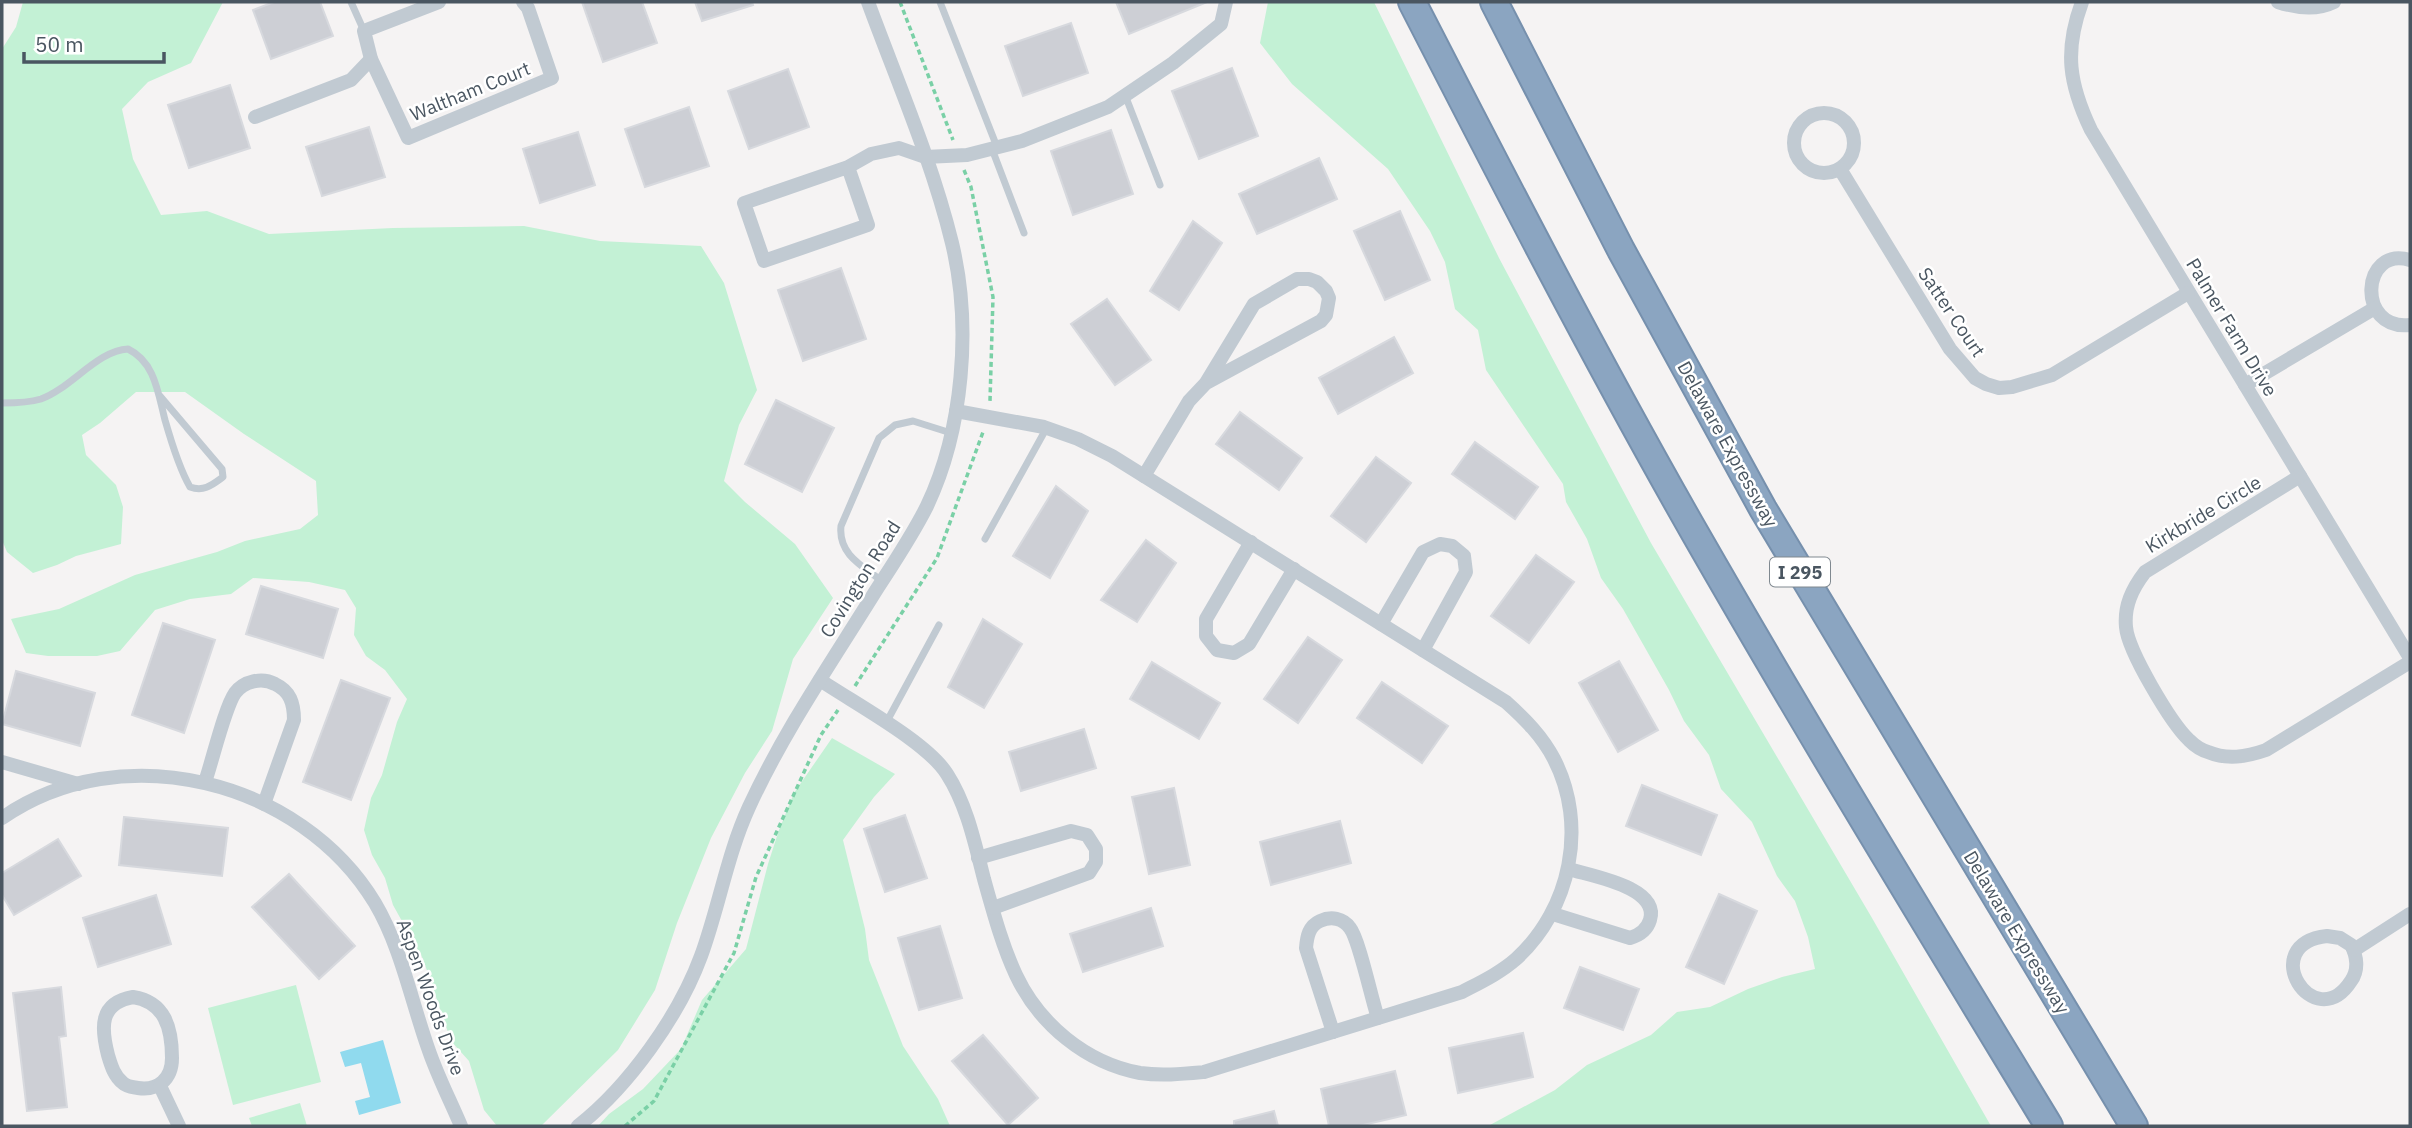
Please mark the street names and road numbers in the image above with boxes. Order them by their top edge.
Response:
street label: Waltham Court [406,56,534,126]
street label: Palmer Farm Drive [2181,253,2283,401]
street label: Satter Court [1913,263,1991,361]
street label: Delaware Expressway [1672,357,1784,532]
street label: Kirkbride Circle [2141,470,2265,558]
street label: Covington Road [814,516,906,642]
road number: I 295 [1770,558,1830,586]
street label: Delaware Expressway [1959,846,2075,1018]
street label: Aspen Woods Drive [392,915,470,1079]

